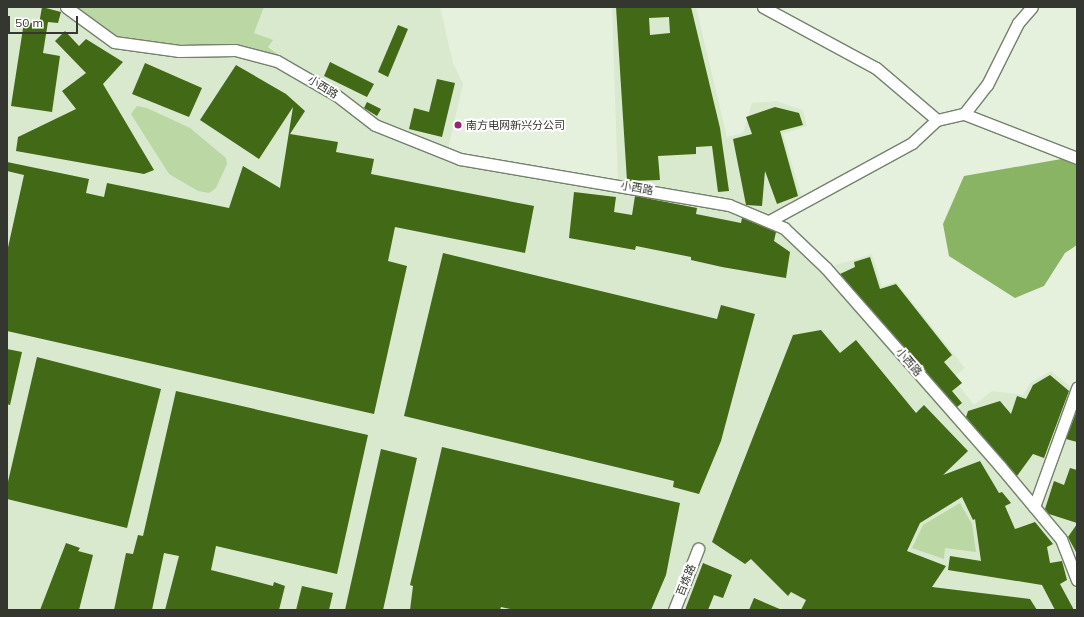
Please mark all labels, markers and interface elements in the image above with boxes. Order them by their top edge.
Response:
scale bar [10,8,80,34]
text: 50 m [15,15,43,30]
street label: 小西路 [305,73,341,101]
place label: 南方电网新兴分公司 [466,118,565,132]
marker: 南方电网新兴分公司 [453,120,463,130]
street label: 小西路 [620,179,654,197]
street label: 小西路 [893,345,925,379]
street label: 百炼路 [674,562,698,598]

